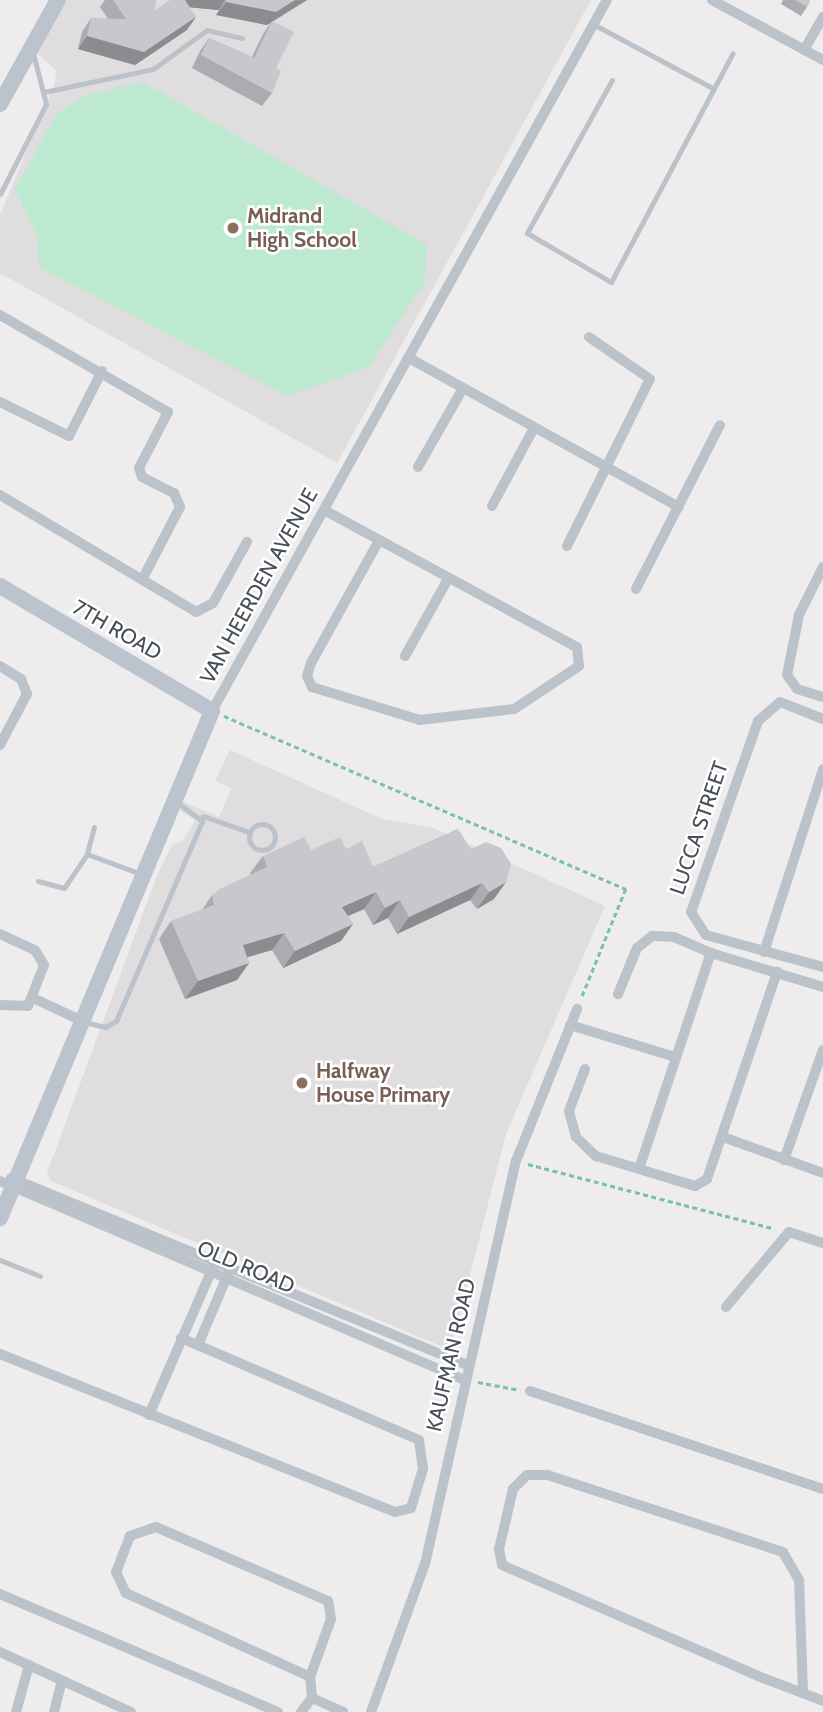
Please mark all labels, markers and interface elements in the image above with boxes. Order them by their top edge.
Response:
place label: Midrand High School [247,203,357,253]
marker: Midrand High School [225,220,241,236]
street label: VAN HEERDEN AVENUE [195,484,323,688]
street label: 7TH ROAD [68,594,166,666]
street label: LUCCA STREET [664,758,734,898]
place label: Halfway House Primary [316,1058,450,1108]
marker: Halfway House Primary [294,1075,310,1091]
street label: OLD ROAD [193,1235,299,1299]
street label: KAUFMAN ROAD [421,1276,481,1434]

